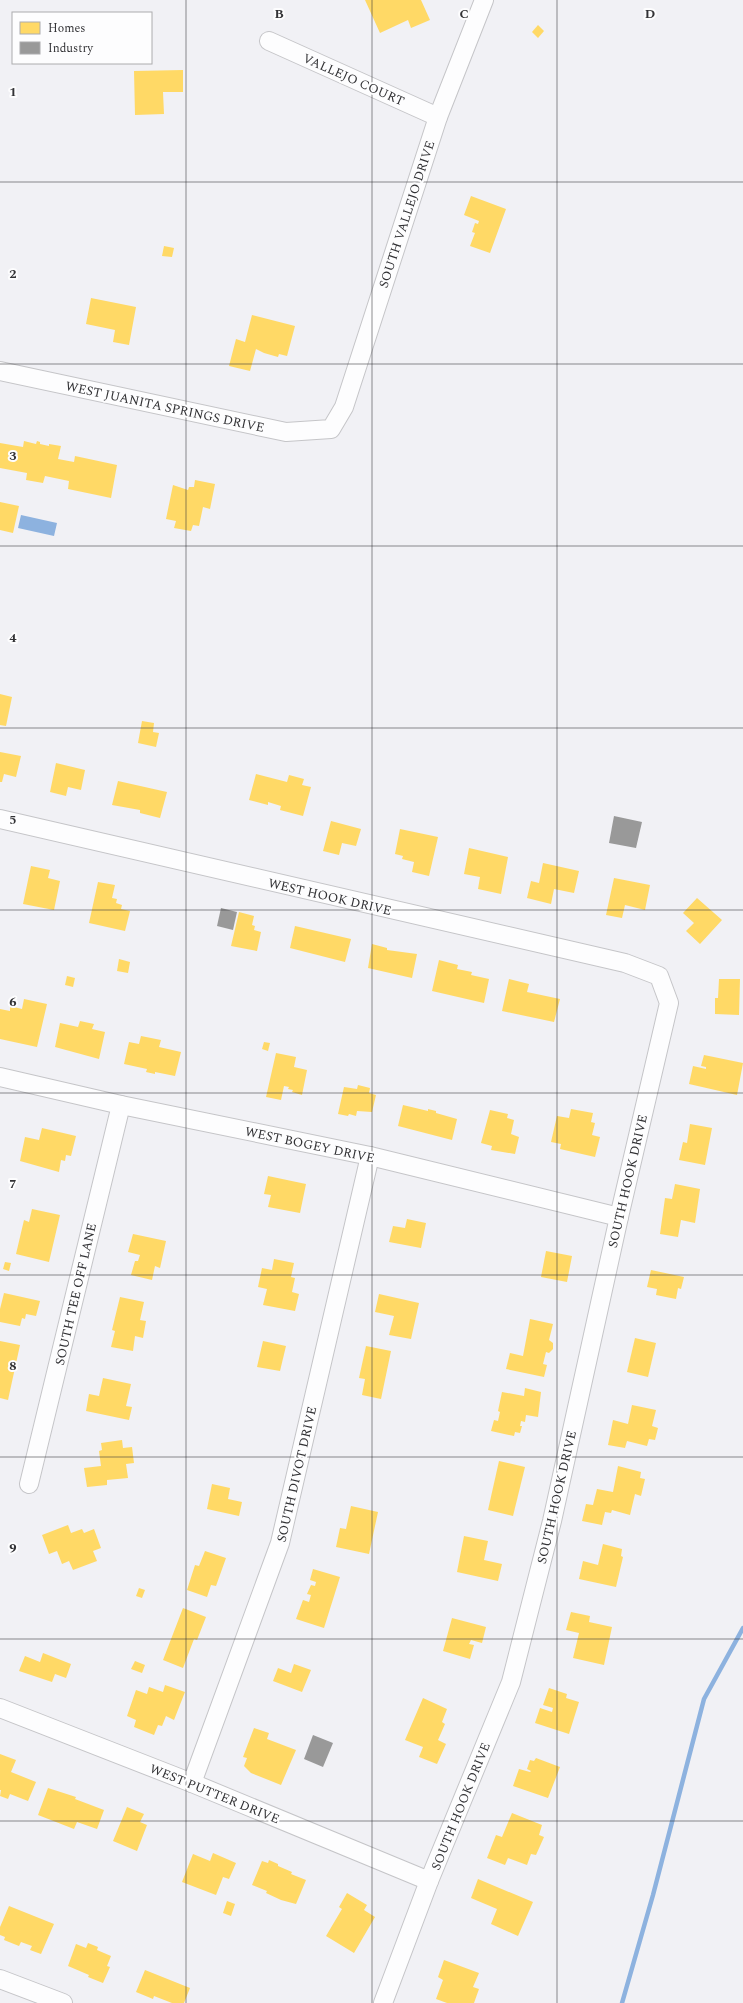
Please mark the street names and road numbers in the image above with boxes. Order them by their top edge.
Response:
street label: VALLEJO COURT [300,49,408,111]
street label: SOUTH VALLEJO DRIVE [374,138,440,291]
street label: WEST JUANITA SPRINGS DRIVE [63,376,266,438]
street label: WEST HOOK DRIVE [266,873,394,921]
street label: SOUTH HOOK DRIVE [603,1113,653,1250]
street label: WEST BOGEY DRIVE [243,1121,376,1168]
street label: SOUTH TEE OFF LANE [50,1221,102,1367]
street label: SOUTH DIVOT DRIVE [272,1404,322,1544]
street label: SOUTH HOOK DRIVE [532,1429,582,1566]
street label: SOUTH HOOK DRIVE [426,1739,496,1873]
street label: WEST PUTTER DRIVE [147,1759,283,1829]

